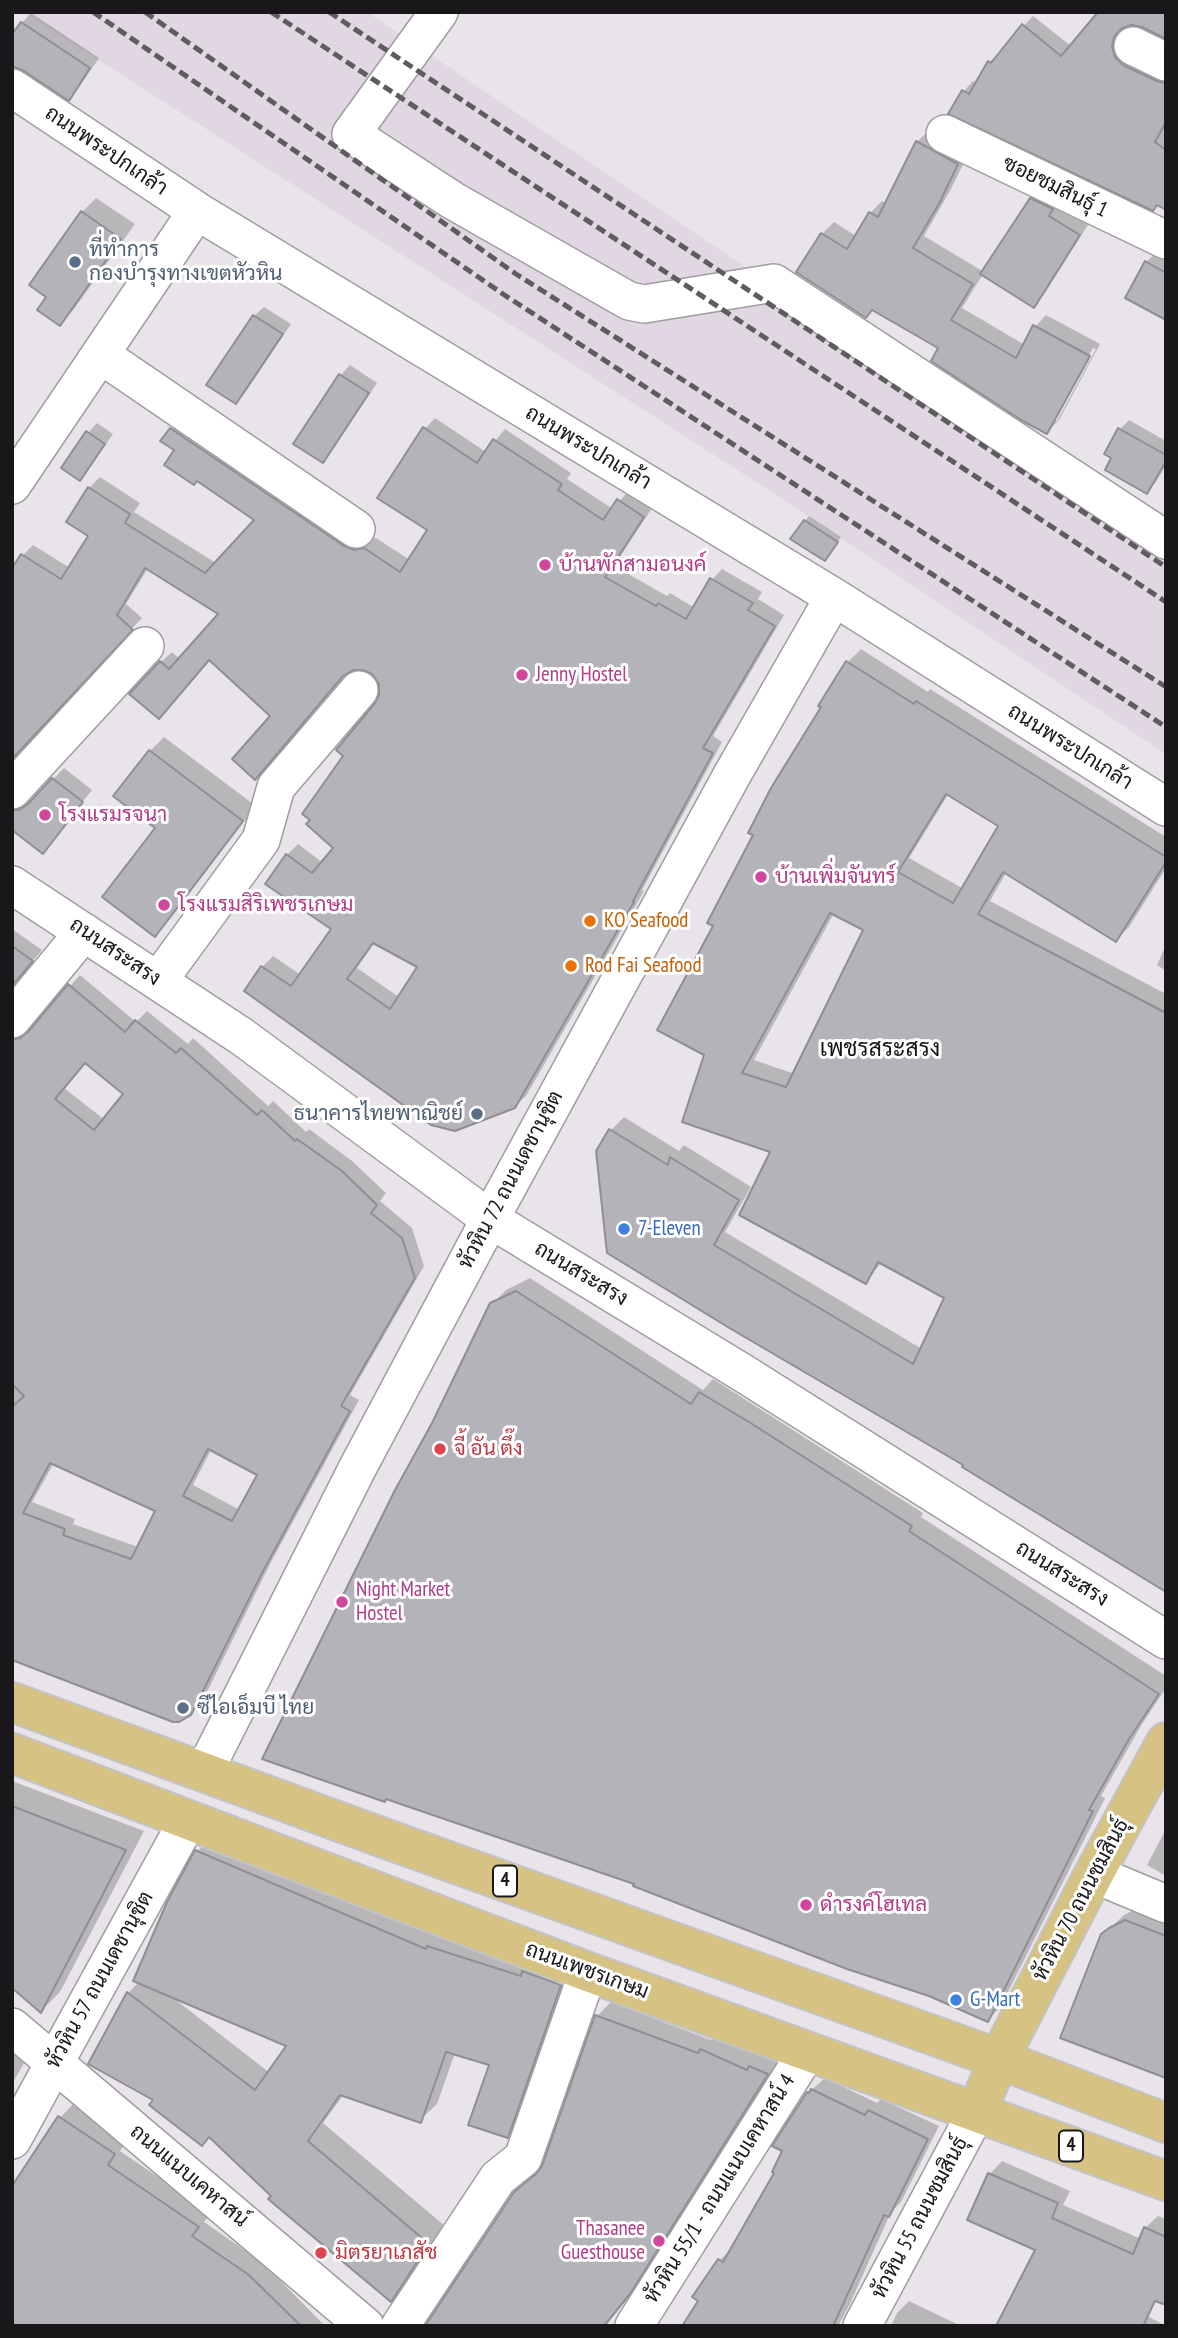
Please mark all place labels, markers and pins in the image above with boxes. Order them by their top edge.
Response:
place label: ที่ทำการ กองบำรุงทางเขตหัวหิน [89,237,282,287]
marker: ที่ทำการ กองบำรุงทางเขตหัวหิน [67,254,83,270]
place label: บ้านพักสามอนงค์ [559,552,706,578]
marker: บ้านพักสามอนงค์ [537,557,553,573]
place label: Jenny Hostel [536,662,627,688]
marker: Jenny Hostel [514,667,530,683]
place label: โรงแรมรจนา [59,802,167,828]
marker: โรงแรมรจนา [37,807,53,823]
place label: บ้านเพิ่มจันทร์ [775,864,896,890]
marker: บ้านเพิ่มจันทร์ [753,869,769,885]
place label: โรงแรมสิริเพชรเกษม [178,892,353,918]
marker: โรงแรมสิริเพชรเกษม [156,897,172,913]
place label: KO Seafood [604,908,688,934]
marker: KO Seafood [582,913,598,929]
place label: Rod Fai Seafood [585,953,701,979]
marker: Rod Fai Seafood [563,958,579,974]
place label: ธนาคารไทยพาณิชย์ [294,1101,463,1127]
marker: ธนาคารไทยพาณิชย์ [469,1106,485,1122]
place label: 7-Eleven [638,1216,701,1242]
marker: 7-Eleven [616,1221,632,1237]
place label: จี้ อัน ตึ๊ง [454,1436,523,1462]
marker: จี้ อัน ตึ๊ง [432,1441,448,1457]
place label: Night Market Hostel [356,1577,450,1627]
marker: Night Market Hostel [334,1594,350,1610]
place label: ซีไอเอ็มบี ไทย [197,1695,314,1721]
marker: ซีไอเอ็มบี ไทย [175,1700,191,1716]
place label: ดำรงค์โฮเทล [820,1892,927,1918]
marker: ดำรงค์โฮเทล [798,1897,814,1913]
place label: G-Mart [970,1987,1020,2013]
marker: G-Mart [948,1992,964,2008]
place label: Thasanee Guesthouse [561,2216,645,2266]
marker: Thasanee Guesthouse [651,2233,667,2249]
place label: มิตรยาเภสัช [335,2240,437,2266]
marker: มิตรยาเภสัช [313,2245,329,2261]

